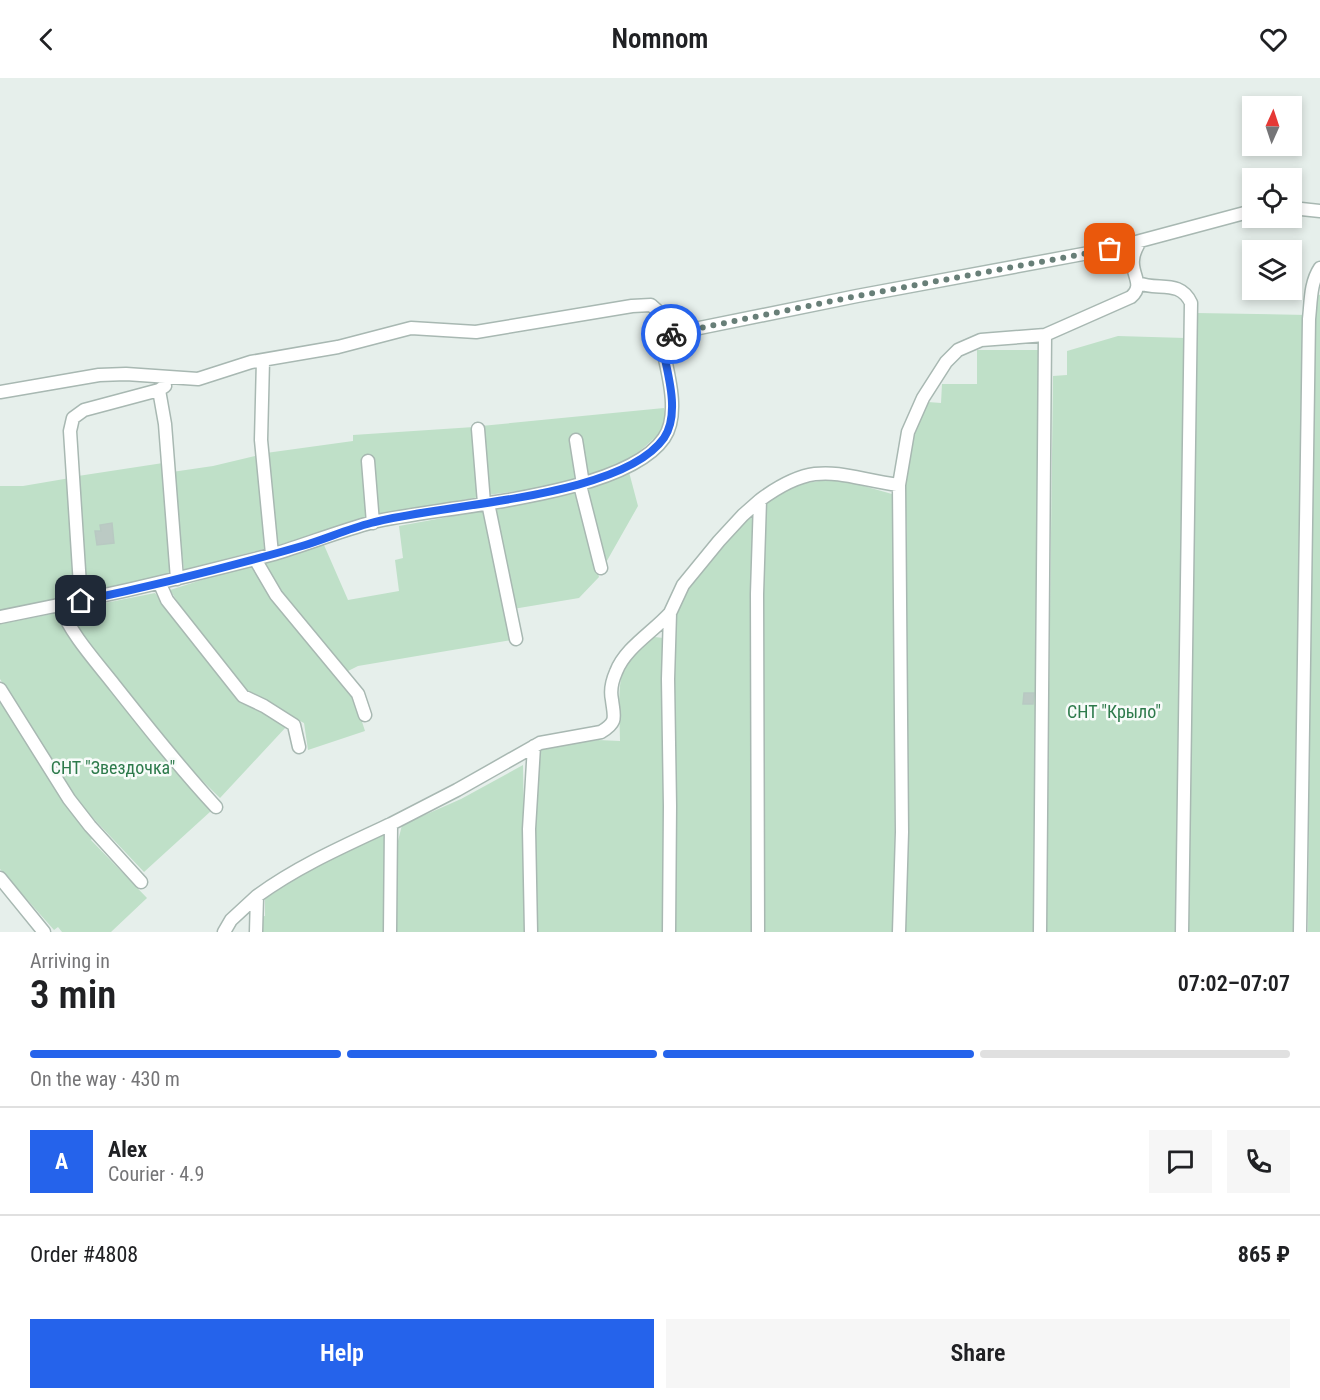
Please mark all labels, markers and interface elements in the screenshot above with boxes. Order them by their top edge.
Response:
icon: back [30,23,63,56]
text: Nomnom [612,23,708,55]
icon: heart [1257,23,1290,56]
north arrow [1242,96,1302,156]
map controls [1242,96,1302,300]
button: locate [1242,168,1302,228]
pin [1084,223,1135,274]
icon: bag [1093,232,1126,265]
button: layers [1242,240,1302,300]
courier [641,304,701,364]
icon: bike [655,318,688,351]
pin [55,575,106,626]
icon: home [64,584,97,617]
park label: СНТ "Крыло" [1067,701,1161,722]
park label: СНТ "Звездочка" [51,757,175,778]
text: Arriving in [30,949,110,973]
text: 07:02–07:07 [1178,971,1290,996]
text: 3 min [30,972,116,1018]
text: On the way · 430 m [30,1067,180,1091]
button: chat [1149,1130,1212,1193]
button: phone [1227,1130,1290,1193]
text: Alex [108,1137,147,1162]
text: A [55,1149,68,1174]
text: Courier · 4.9 [108,1162,204,1186]
text: Order #4808 [30,1242,138,1267]
text: 865 ₽ [1238,1242,1290,1267]
button: Help [30,1319,654,1388]
button: Share [666,1319,1290,1388]

